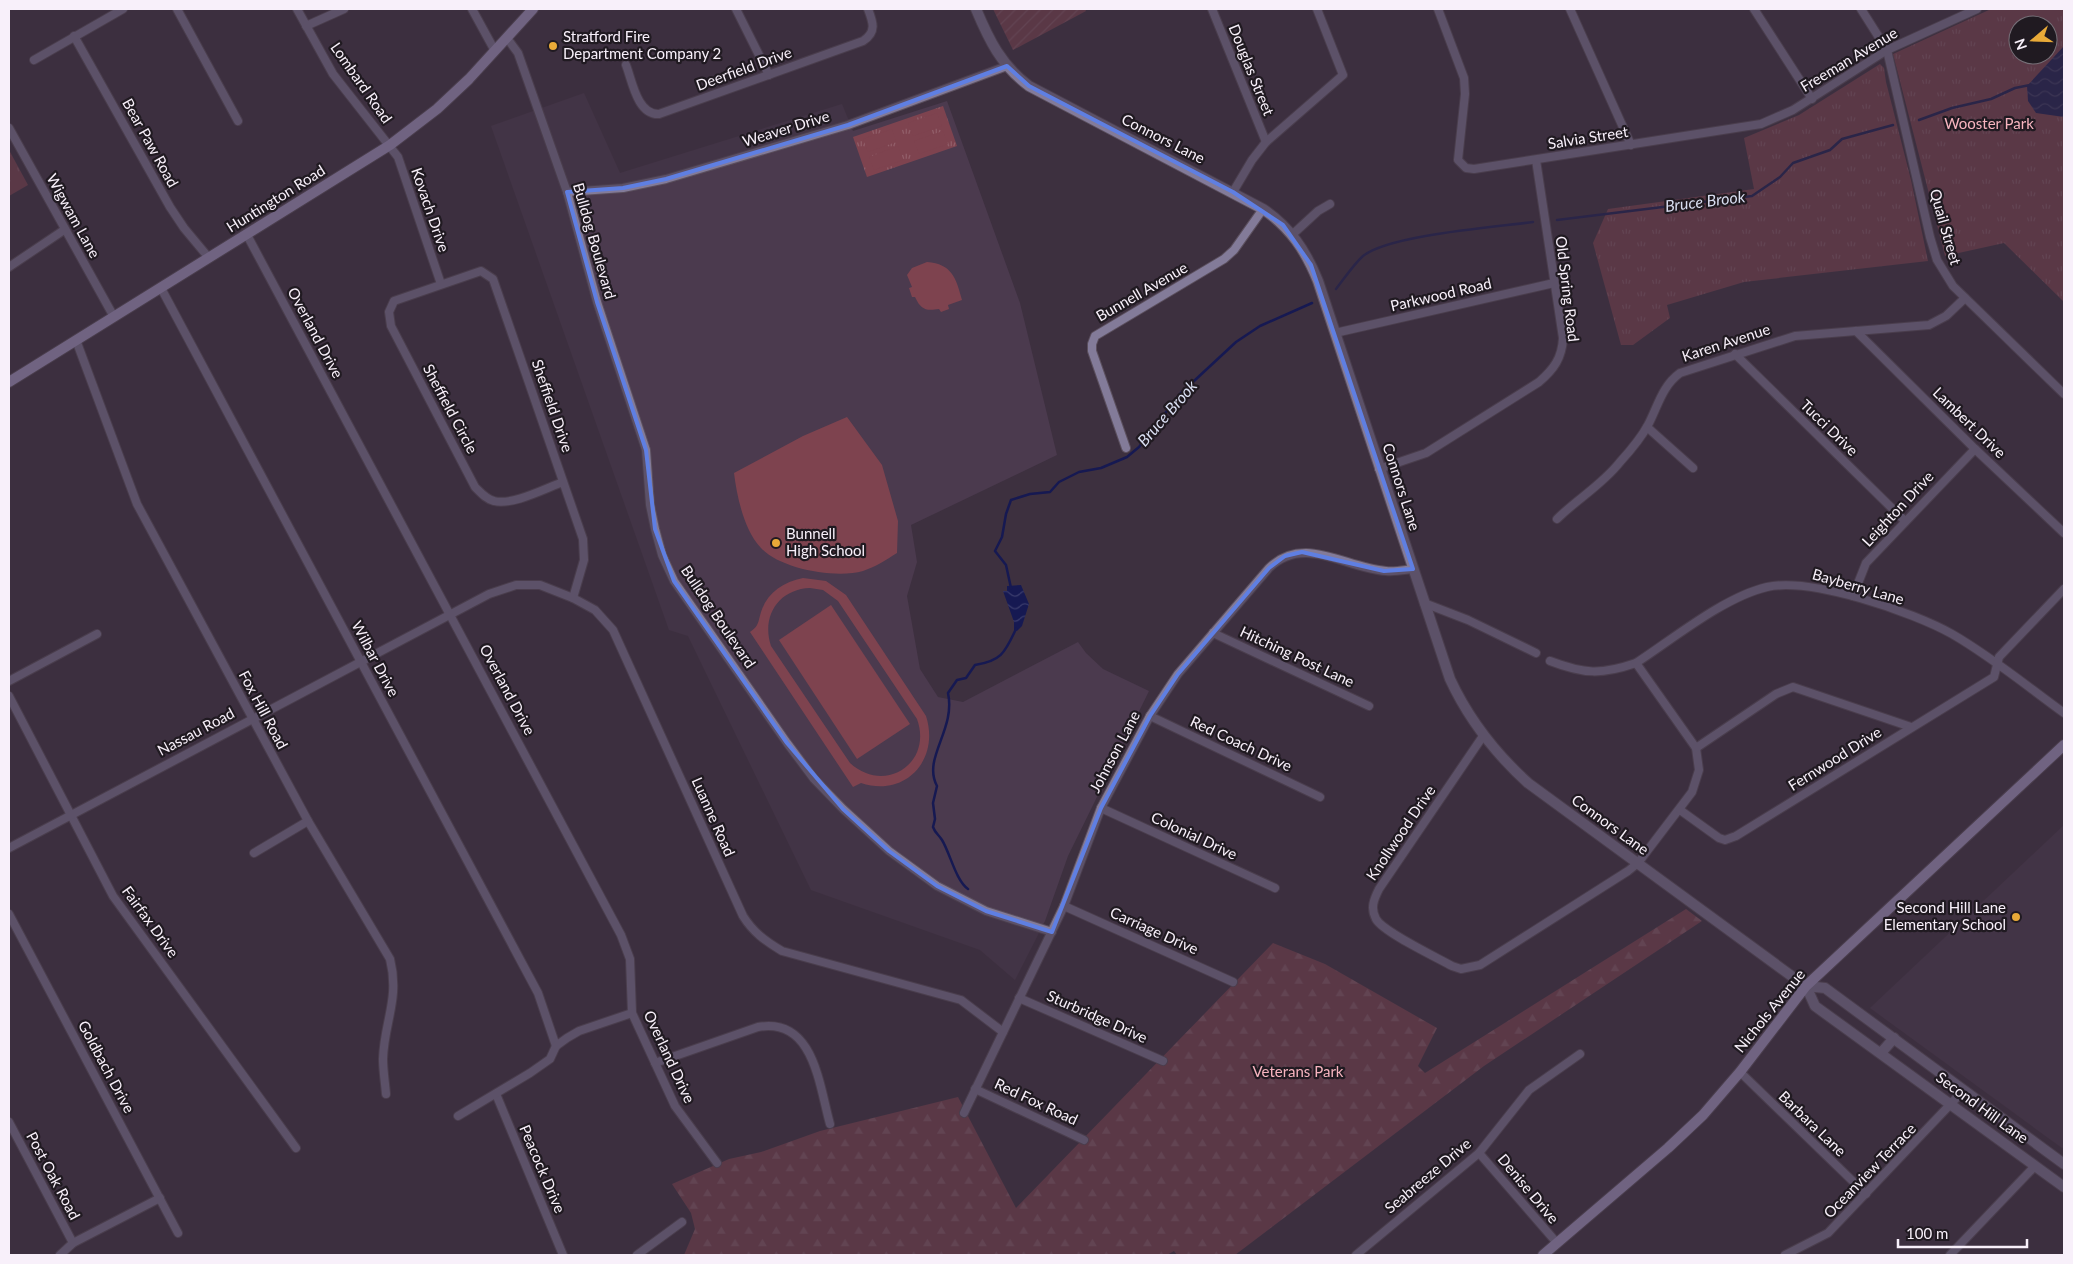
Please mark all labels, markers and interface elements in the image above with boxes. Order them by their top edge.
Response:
north arrow [2008,15,2058,65]
street label: Douglas Street [1225,21,1279,118]
street label: Freeman Avenue [1797,23,1900,95]
place label: Stratford Fire Department Company 2 [563,27,721,62]
text: N [2010,37,2030,52]
street label: Lombard Road [327,39,396,126]
marker: Stratford Fire Department Company 2 [547,40,559,52]
street label: Deerfield Drive [693,42,794,94]
street label: Bear Paw Road [119,95,183,190]
street label: Weaver Drive [740,106,831,150]
street label: Connors Lane [1119,109,1208,167]
park label: Wooster Park [1944,114,2034,132]
street label: Salvia Street [1546,122,1630,152]
street label: Huntington Road [223,161,328,236]
street label: Kovach Drive [408,165,454,254]
street label: Wigwam Lane [43,170,104,261]
street label: Bulldog Boulevard [570,181,620,301]
water label: Bruce Brook [1664,186,1747,215]
street label: Quail Street [1927,187,1966,267]
street label: Old Spring Road [1553,235,1583,343]
street label: Bunnell Avenue [1093,258,1191,325]
street label: Parkwood Road [1388,274,1493,314]
street label: Overland Drive [284,284,347,381]
street label: Karen Avenue [1679,319,1772,365]
street label: Sheffield Drive [529,357,577,455]
street label: Sheffield Circle [420,361,482,456]
water label: Bruce Brook [1133,376,1201,449]
street label: Lambert Drive [1930,383,2010,462]
street label: Tucci Drive [1797,395,1862,459]
street label: Connors Lane [1379,441,1425,533]
street label: Leighton Drive [1858,467,1937,550]
place label: Bunnell High School [786,524,865,559]
marker: Bunnell High School [770,537,782,549]
street label: Bulldog Boulevard [678,562,760,671]
street label: Bayberry Lane [1810,564,1906,608]
street label: Wilbar Drive [348,618,403,700]
street label: Hitching Post Lane [1238,622,1357,690]
street label: Overland Drive [476,641,539,738]
street label: Fox Hill Road [236,667,292,752]
street label: Nassau Road [154,703,237,759]
street label: Johnson Lane [1085,708,1143,795]
street label: Red Coach Drive [1188,712,1295,775]
street label: Fernwood Drive [1785,722,1884,794]
street label: Luanne Road [688,774,739,859]
street label: Knollwood Drive [1362,782,1439,883]
street label: Connors Lane [1569,790,1653,858]
street label: Colonial Drive [1148,807,1240,863]
street label: Fairfax Drive [119,882,183,961]
place label: Second Hill Lane Elementary School [1884,898,2006,933]
street label: Carriage Drive [1108,903,1201,958]
marker: Second Hill Lane Elementary School [2010,911,2022,923]
street label: Nichols Avenue [1730,965,1808,1056]
street label: Sturbridge Drive [1044,986,1150,1046]
street label: Overland Drive [641,1007,699,1106]
street label: Goldbach Drive [75,1017,139,1116]
park label: Veterans Park [1253,1062,1344,1080]
street label: Second Hill Lane [1933,1068,2032,1147]
street label: Red Fox Road [992,1074,1081,1128]
street label: Barbara Lane [1775,1087,1850,1160]
street label: Oceanview Terrace [1819,1119,1919,1221]
street label: Peacock Drive [516,1122,570,1215]
street label: Post Oak Road [23,1129,85,1223]
street label: Seabreeze Drive [1381,1134,1474,1217]
street label: Denise Drive [1494,1150,1563,1227]
scale bar [1898,1216,2027,1248]
text: 100 m [1906,1224,1948,1242]

